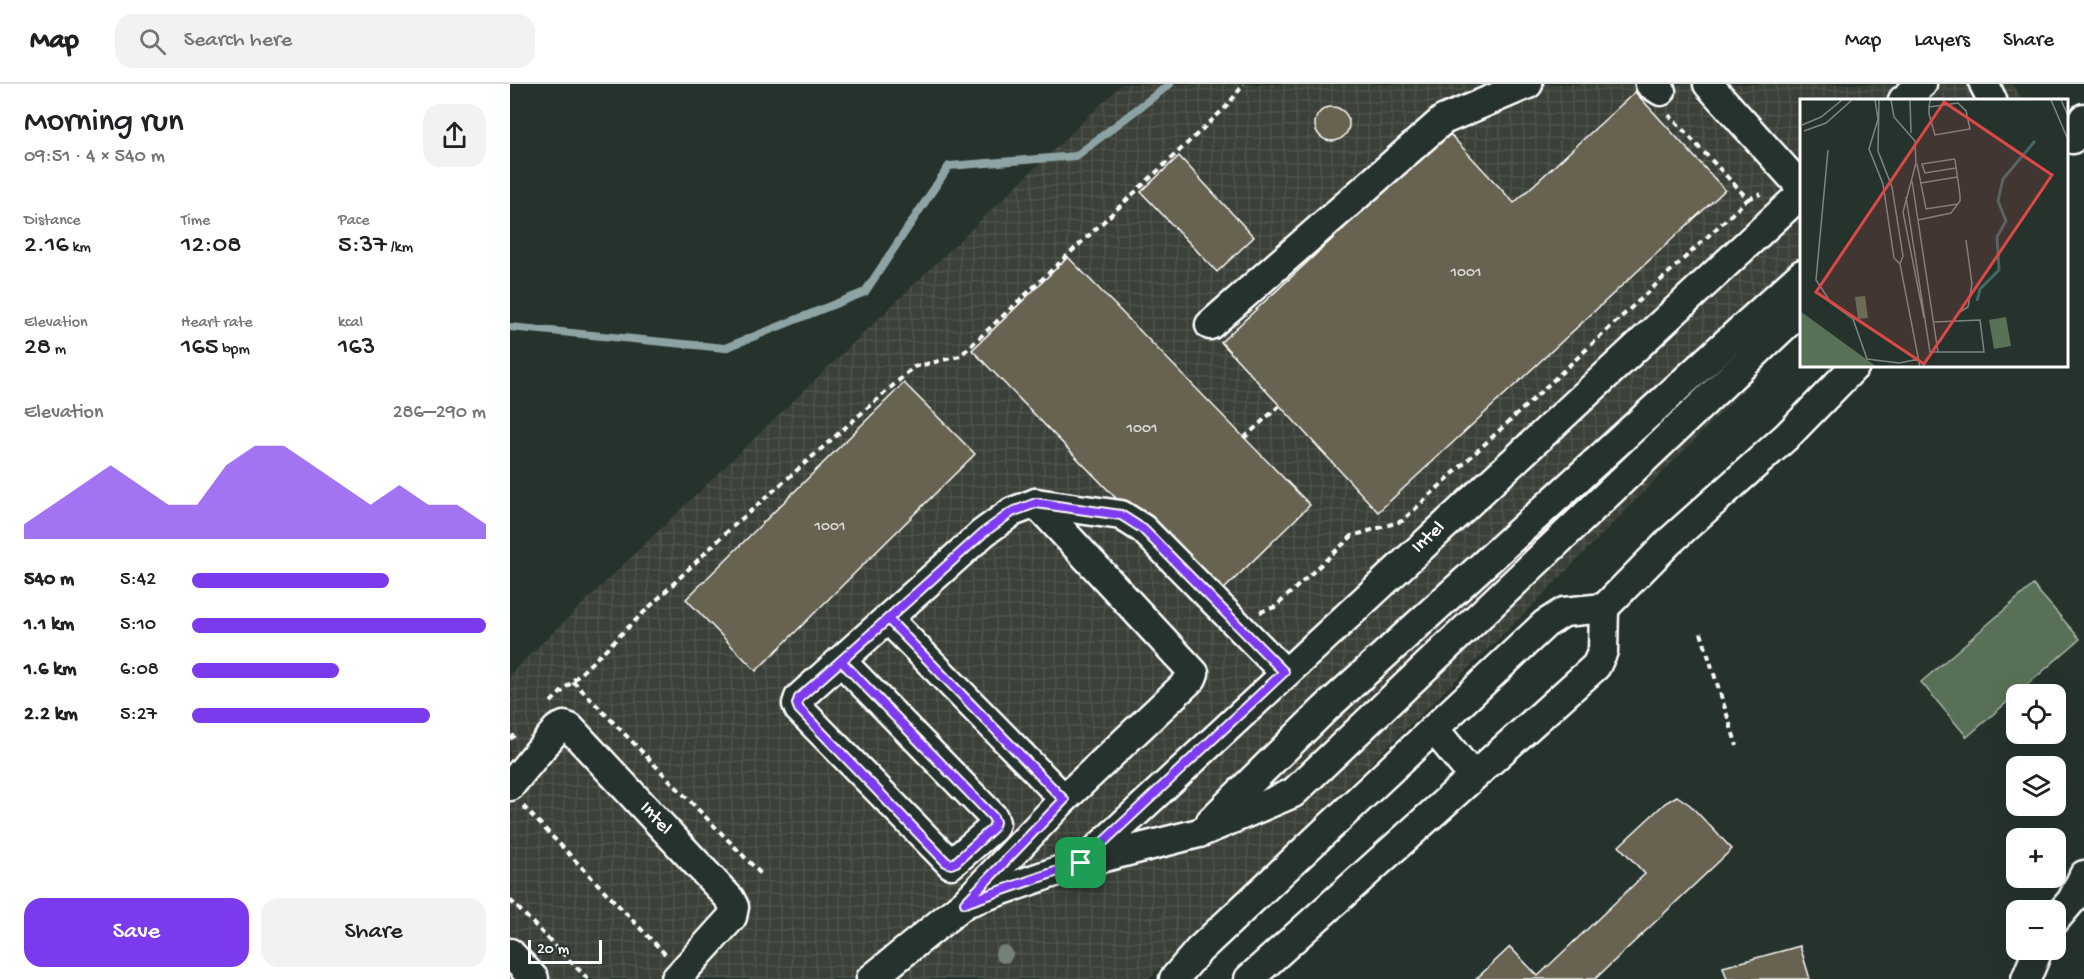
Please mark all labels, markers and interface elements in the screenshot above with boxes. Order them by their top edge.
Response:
search box [115,14,535,68]
text: Map [30,25,79,58]
icon: search [136,25,169,58]
text: Search here [184,28,292,54]
text: Map [1845,29,1881,54]
text: Layers [1914,29,1970,54]
text: Share [2003,29,2054,54]
inset map [1800,99,2069,368]
text: Morning run [24,104,184,142]
button: share [423,104,486,167]
text: 09:51 · 4 × 540 m [24,146,165,169]
text: Distance [24,212,81,231]
text: Time [181,212,210,231]
text: Pace [338,212,369,231]
text: 2.16 [24,231,69,262]
text: 12:08 [181,231,241,262]
text: 5:37 [338,231,387,262]
text: km [69,239,91,258]
text: /km [387,239,413,258]
house number: 1001 [1449,264,1482,283]
text: Elevation [24,314,88,333]
text: Heart rate [181,314,253,333]
text: kcal [338,314,363,333]
text: 28 [24,333,51,364]
text: 165 [181,333,218,364]
text: 163 [338,333,375,364]
text: m [51,341,66,360]
text: bpm [218,341,250,360]
text: Elevation [24,402,104,425]
text: 286–290 m [393,402,486,425]
house number: 1001 [1125,420,1158,439]
street label: Intel [1408,517,1450,559]
house number: 1001 [813,518,846,537]
text: 540 m [24,569,74,592]
text: 5:42 [120,569,156,592]
text: 1.1 km [24,614,74,637]
text: 5:10 [120,614,156,637]
text: 1.6 km [24,659,76,682]
text: 6:08 [120,659,159,682]
map controls [2006,684,2066,960]
button: locate [2006,684,2066,744]
text: 2.2 km [24,704,78,727]
text: 5:27 [120,704,157,727]
button: layers [2006,756,2066,816]
street label: Intel [634,798,676,840]
button: + [2006,828,2066,888]
pin [1055,837,1106,888]
icon: arrive [1064,846,1097,879]
button: Save [24,898,249,967]
button: Share [261,898,486,967]
button: − [2006,900,2066,960]
scale bar [528,937,602,964]
text: 20 m [537,941,569,960]

